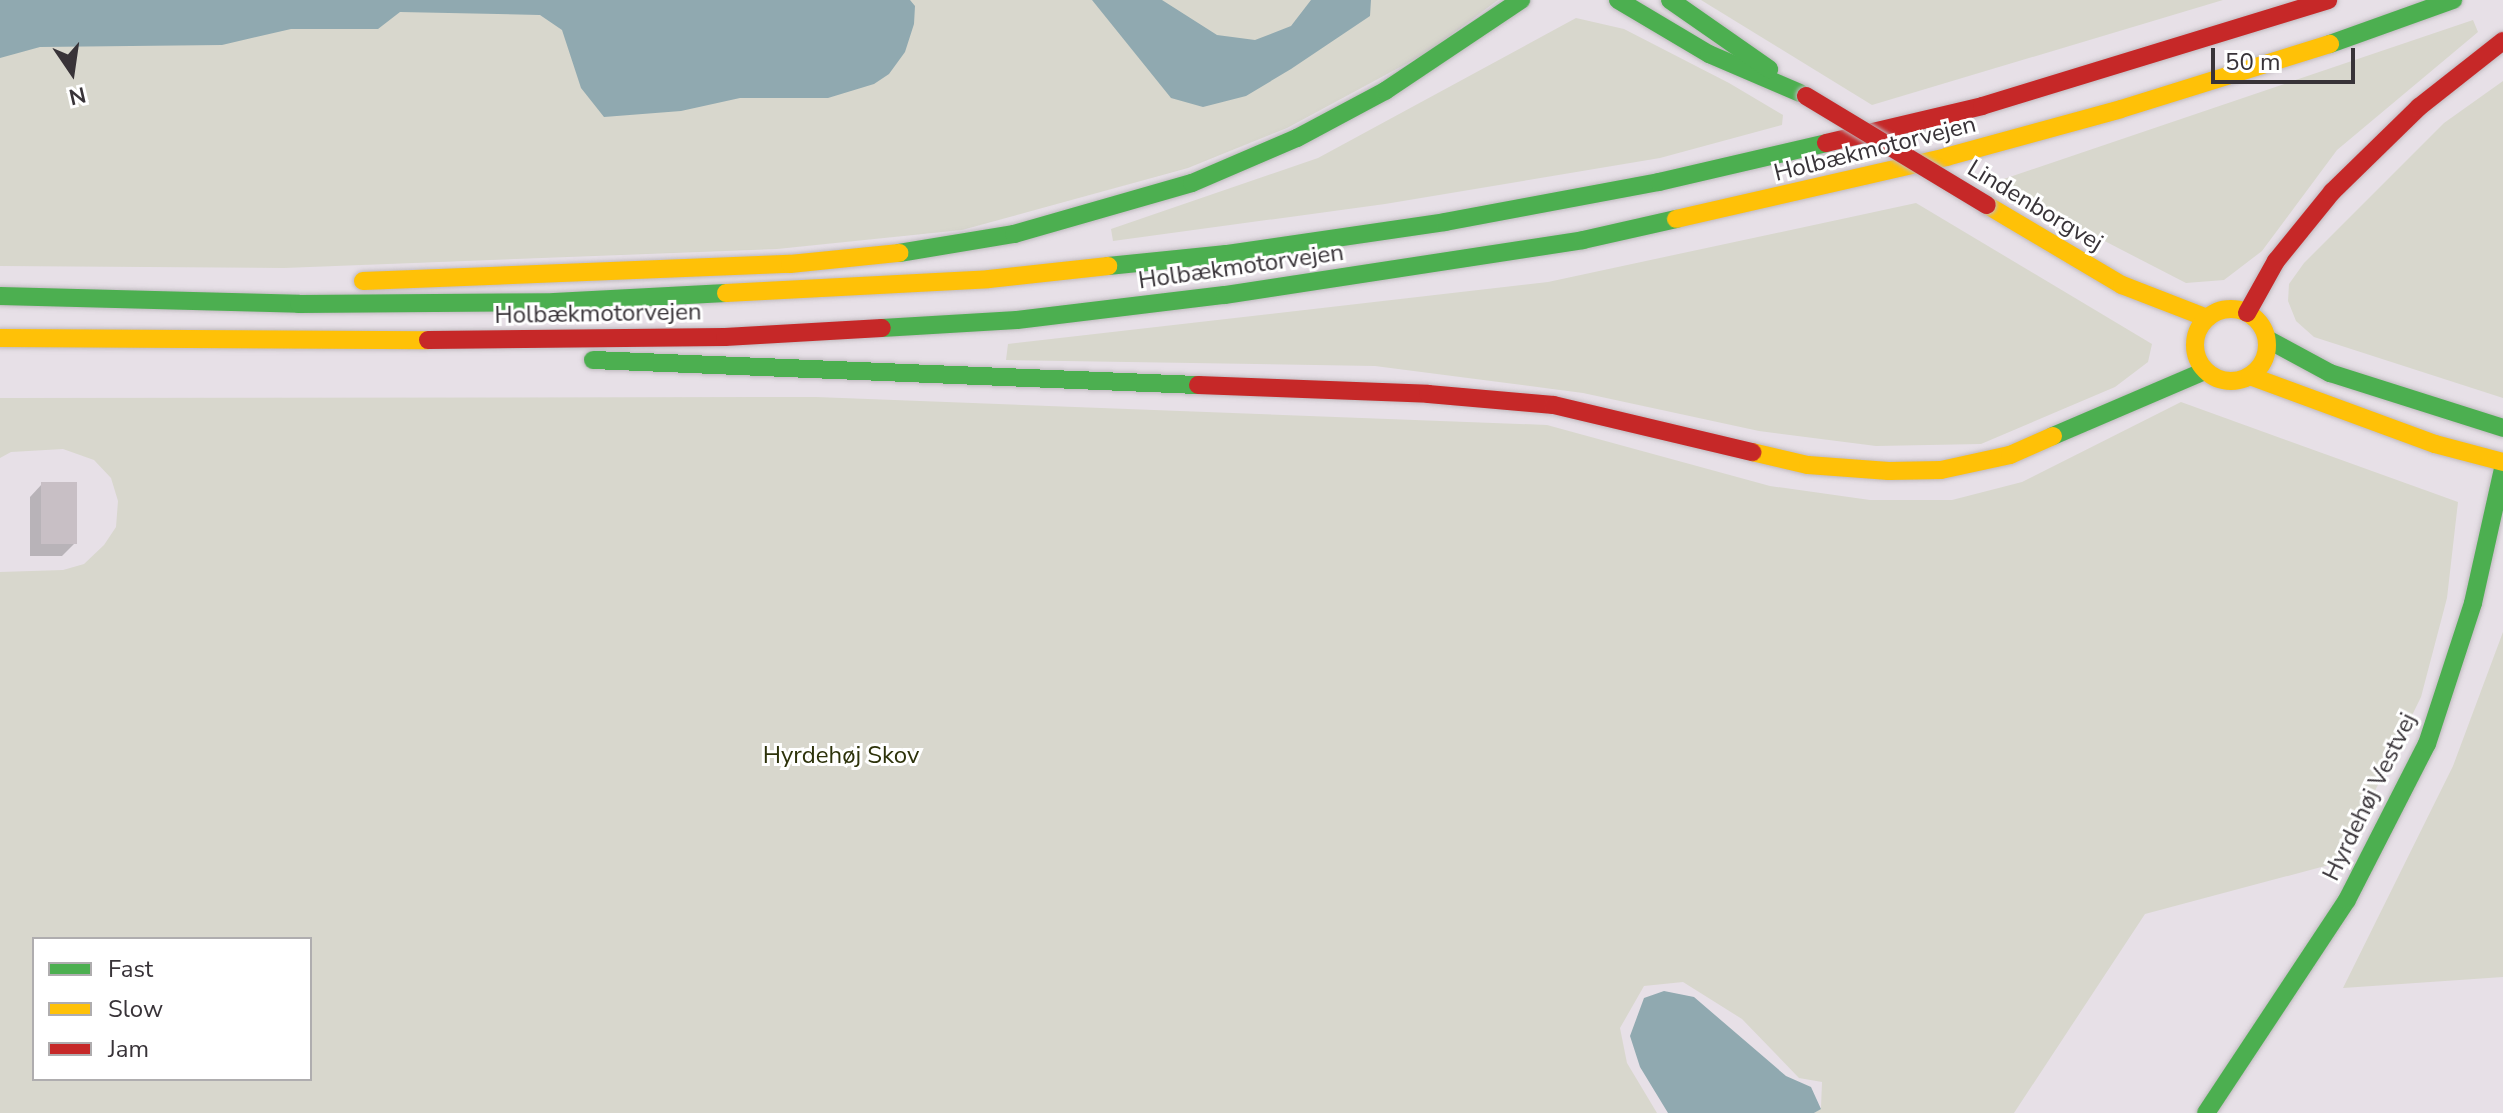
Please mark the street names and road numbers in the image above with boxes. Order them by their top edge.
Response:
street label: Holbækmotorvejen [1771,110,1979,188]
street label: Lindenborgvej [1962,154,2108,258]
street label: Holbækmotorvejen [1136,238,1346,296]
street label: Holbækmotorvejen [494,298,702,330]
street label: Hyrdehøj Vestvej [2317,708,2423,886]

